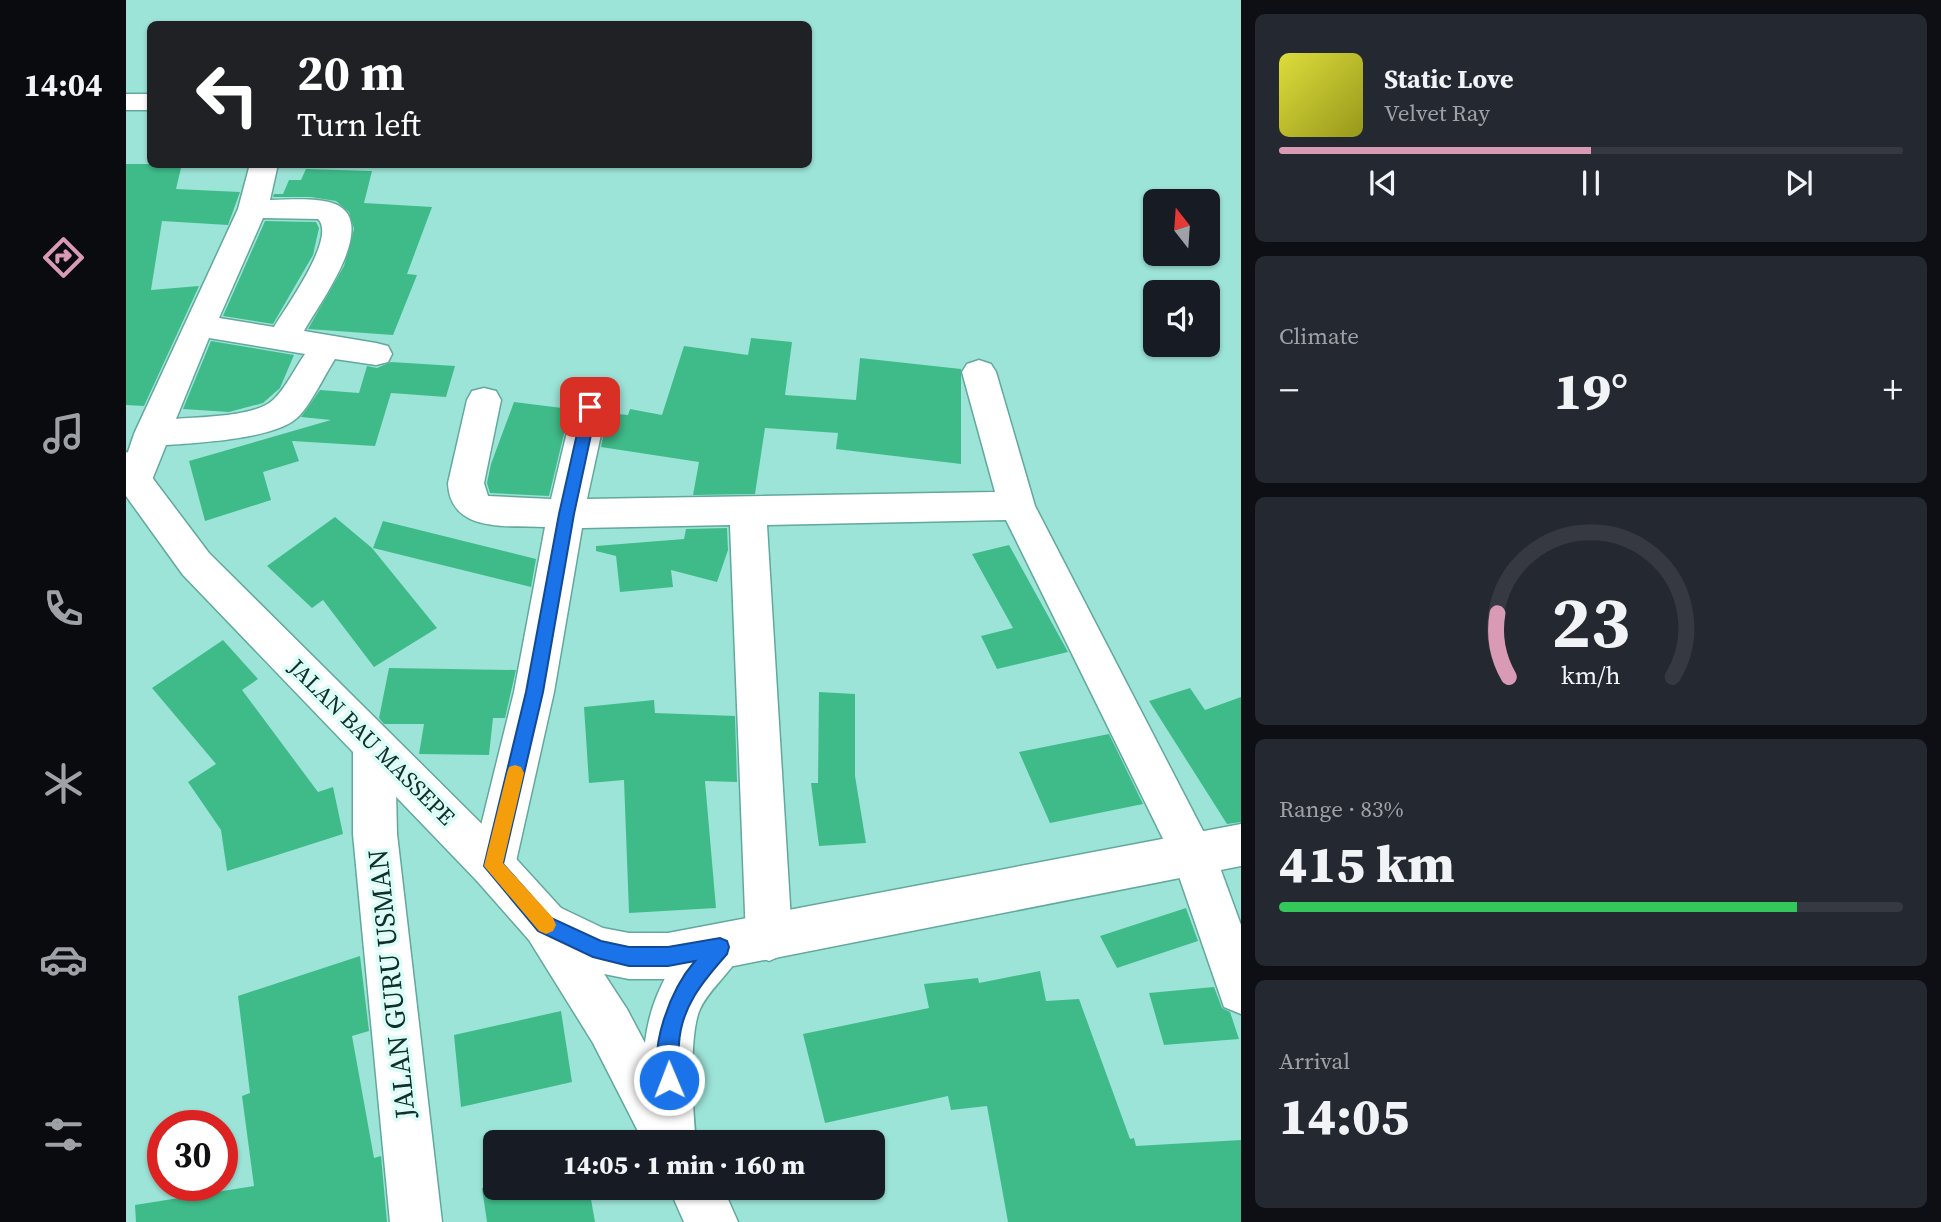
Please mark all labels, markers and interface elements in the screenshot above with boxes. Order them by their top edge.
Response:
text: 20 m [297,39,405,106]
icon: left [182,49,273,140]
text: Static Love [1384,61,1513,97]
text: 14:04 [24,63,102,107]
text: Velvet Ray [1384,97,1490,129]
text: Turn left [297,103,421,147]
icon: previous [1364,164,1402,202]
icon: pause [1572,164,1610,202]
icon: next [1780,164,1818,202]
north arrow [1143,189,1220,266]
map controls [1143,189,1220,357]
icon: directions [39,233,88,282]
button: sound [1143,280,1220,357]
text: Climate [1279,320,1359,352]
text: 19° [1554,355,1628,426]
text: − [1279,364,1299,416]
text: + [1883,364,1903,416]
pin [560,377,620,437]
icon: arrive [571,388,609,426]
icon: music [39,409,88,458]
text: 23 [1552,572,1630,671]
icon: phone [39,584,88,633]
street label: JALAN BAU MASSEPE [281,651,462,832]
text: km/h [1561,658,1621,692]
icon: climate [39,759,88,808]
text: Range · 83% [1279,793,1404,825]
text: 415 km [1279,828,1455,899]
street label: JALAN GURU USMAN [358,848,424,1121]
icon: car [39,935,88,984]
position arrow [632,1043,706,1117]
text: Arrival [1279,1045,1350,1077]
text: 14:05 [1279,1080,1409,1151]
icon: filters [39,1110,88,1159]
speed limit sign: 30 [147,1110,238,1201]
text: 14:05 · 1 min · 160 m [563,1147,805,1183]

